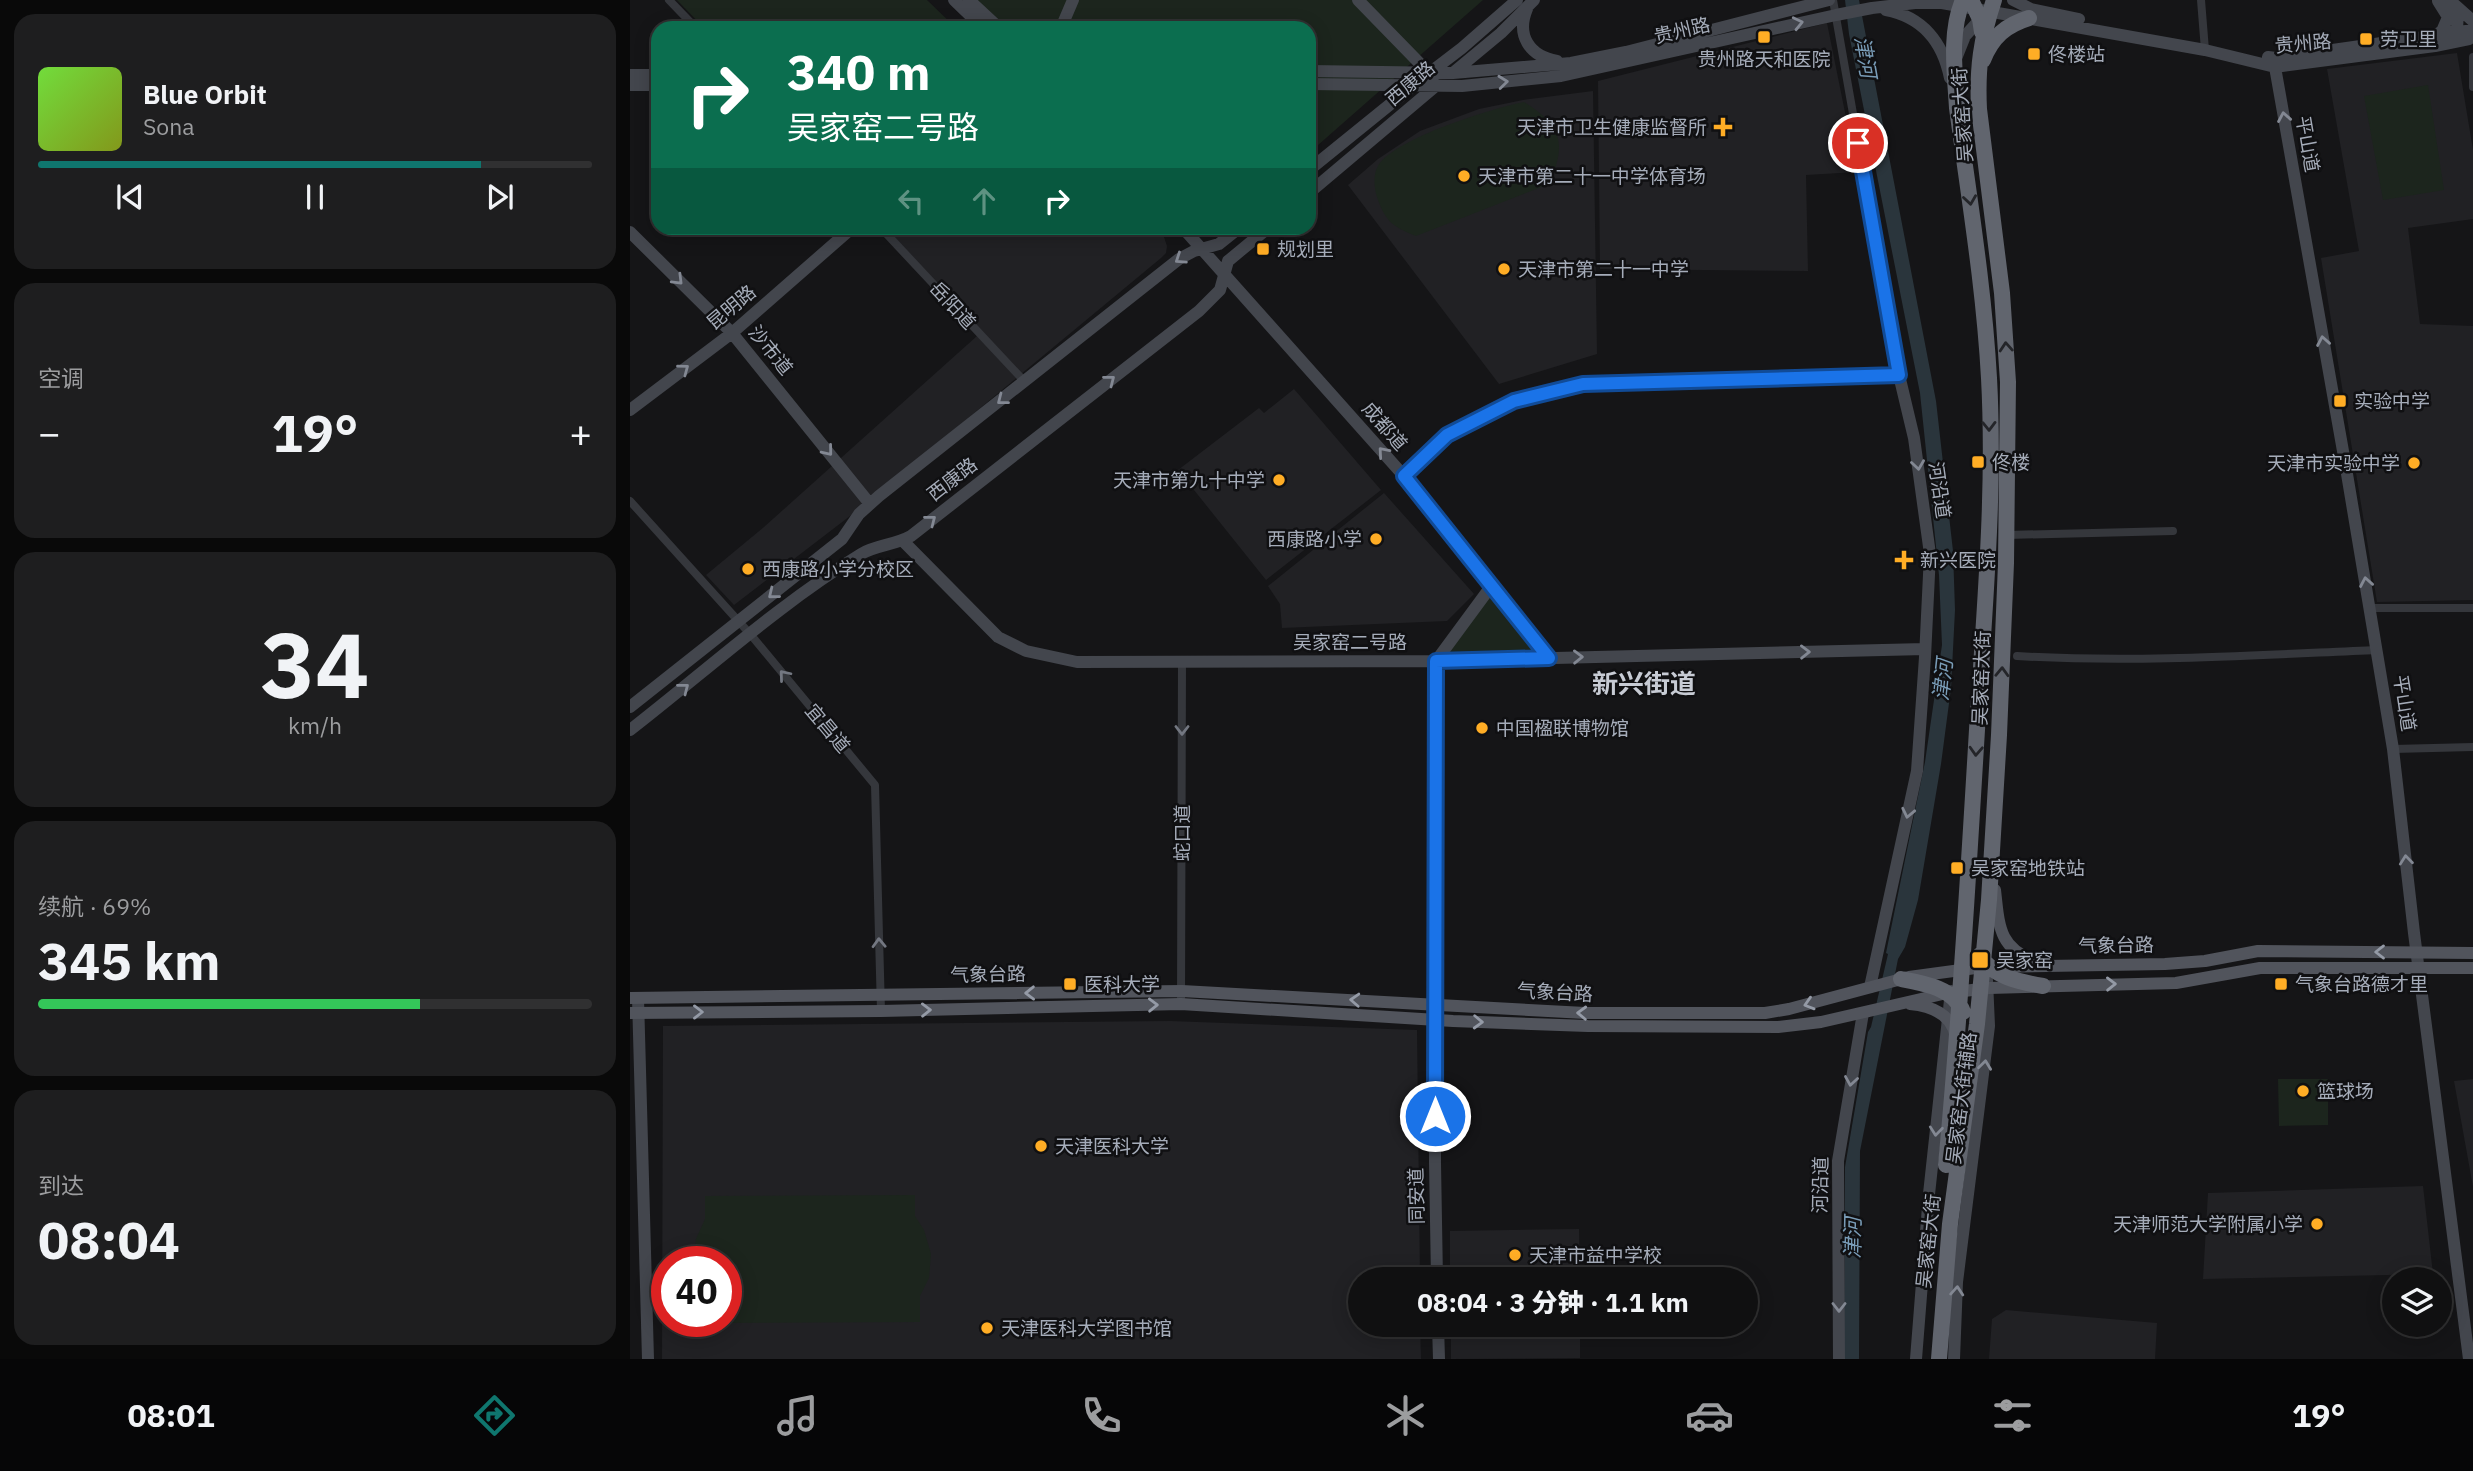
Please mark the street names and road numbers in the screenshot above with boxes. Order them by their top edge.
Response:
street label: 贵州路 [1652,12,1712,48]
street label: 贵州路 [2274,29,2332,57]
street label: 西康路 [1380,55,1440,111]
street label: 吴家窑大街 [1947,67,1977,163]
street label: 平山道 [2291,114,2325,174]
street label: 岳阳道 [925,276,981,334]
street label: 昆明路 [701,279,761,335]
street label: 沙市道 [744,320,798,380]
street label: 成都道 [1357,397,1413,455]
street label: 西康路 [922,452,982,506]
street label: 河沿道 [1924,460,1956,520]
street label: 吴家窑二号路 [1293,630,1407,654]
street label: 吴家窑大街 [1967,630,1995,726]
street label: 平山道 [2389,673,2421,733]
street label: 宜昌道 [800,698,856,758]
street label: 蛇口道 [1170,804,1194,862]
street label: 气象台路 [2078,932,2154,958]
street label: 气象台路 [950,961,1026,987]
street label: 气象台路 [1516,978,1594,1006]
street label: 吴家窑大街辅路 [1941,1031,1981,1165]
street label: 河沿道 [1808,1156,1832,1214]
street label: 同安道 [1404,1167,1428,1225]
street label: 吴家窑大街 [1911,1192,1945,1290]

